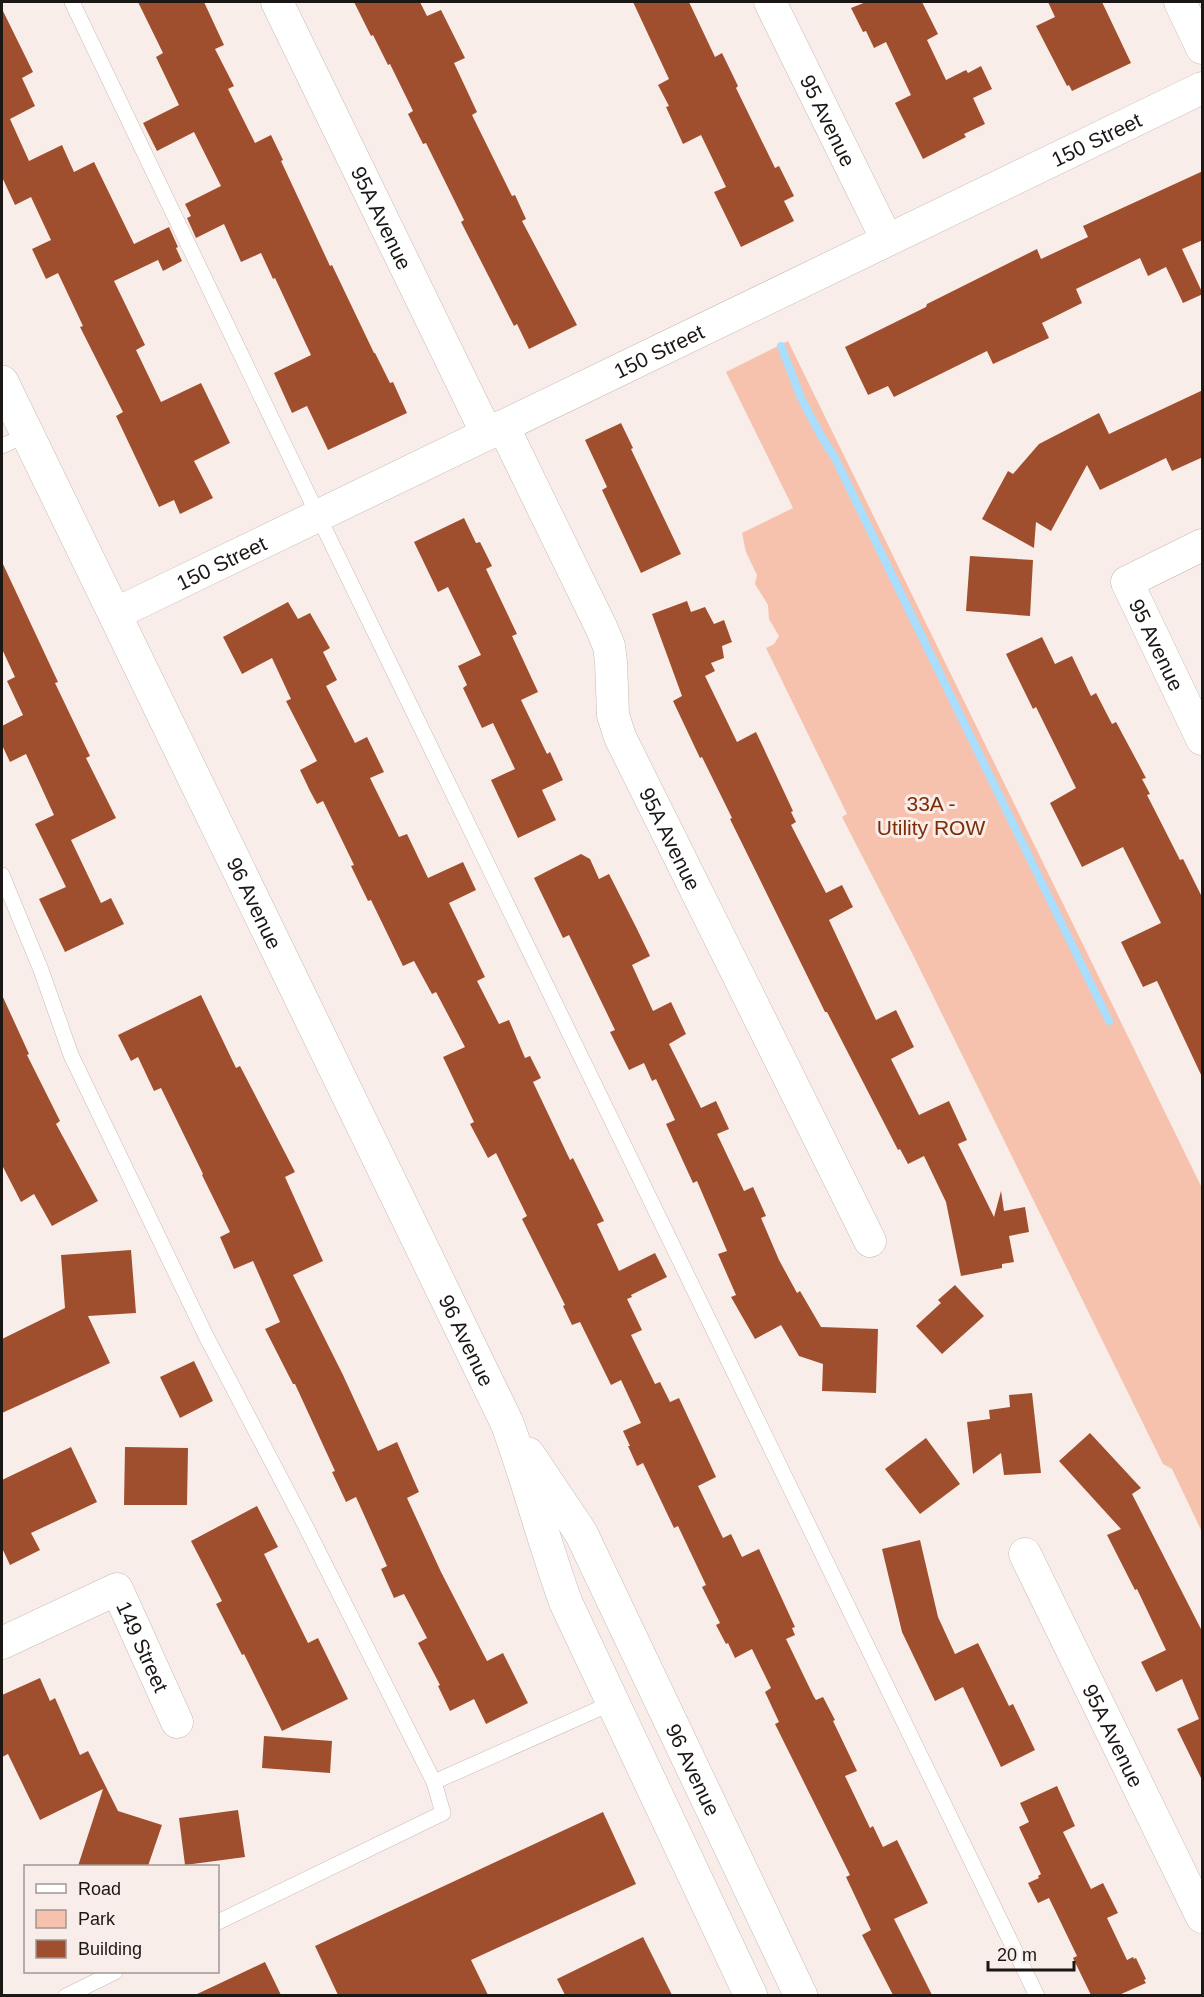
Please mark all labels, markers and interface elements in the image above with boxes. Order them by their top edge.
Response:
street label: 95 Avenue [796,71,860,170]
street label: 150 Street [1048,108,1145,171]
street label: 95A Avenue [347,163,417,273]
street label: 150 Street [610,319,707,382]
street label: 150 Street [173,531,270,594]
street label: 95 Avenue [1125,595,1189,694]
street label: 95A Avenue [635,784,706,894]
park label: 33A - Utility ROW [877,792,985,839]
street label: 96 Avenue [223,853,287,952]
street label: 96 Avenue [435,1291,499,1390]
street label: 149 Street [112,1597,173,1695]
street label: 95A Avenue [1079,1680,1148,1791]
street label: 96 Avenue [662,1720,725,1819]
legend [24,1865,219,1973]
text: Road [78,1879,121,1899]
text: Park [78,1909,116,1929]
scale bar [988,1934,1074,1972]
text: Building [78,1939,142,1959]
text: 20 m [997,1945,1037,1965]

